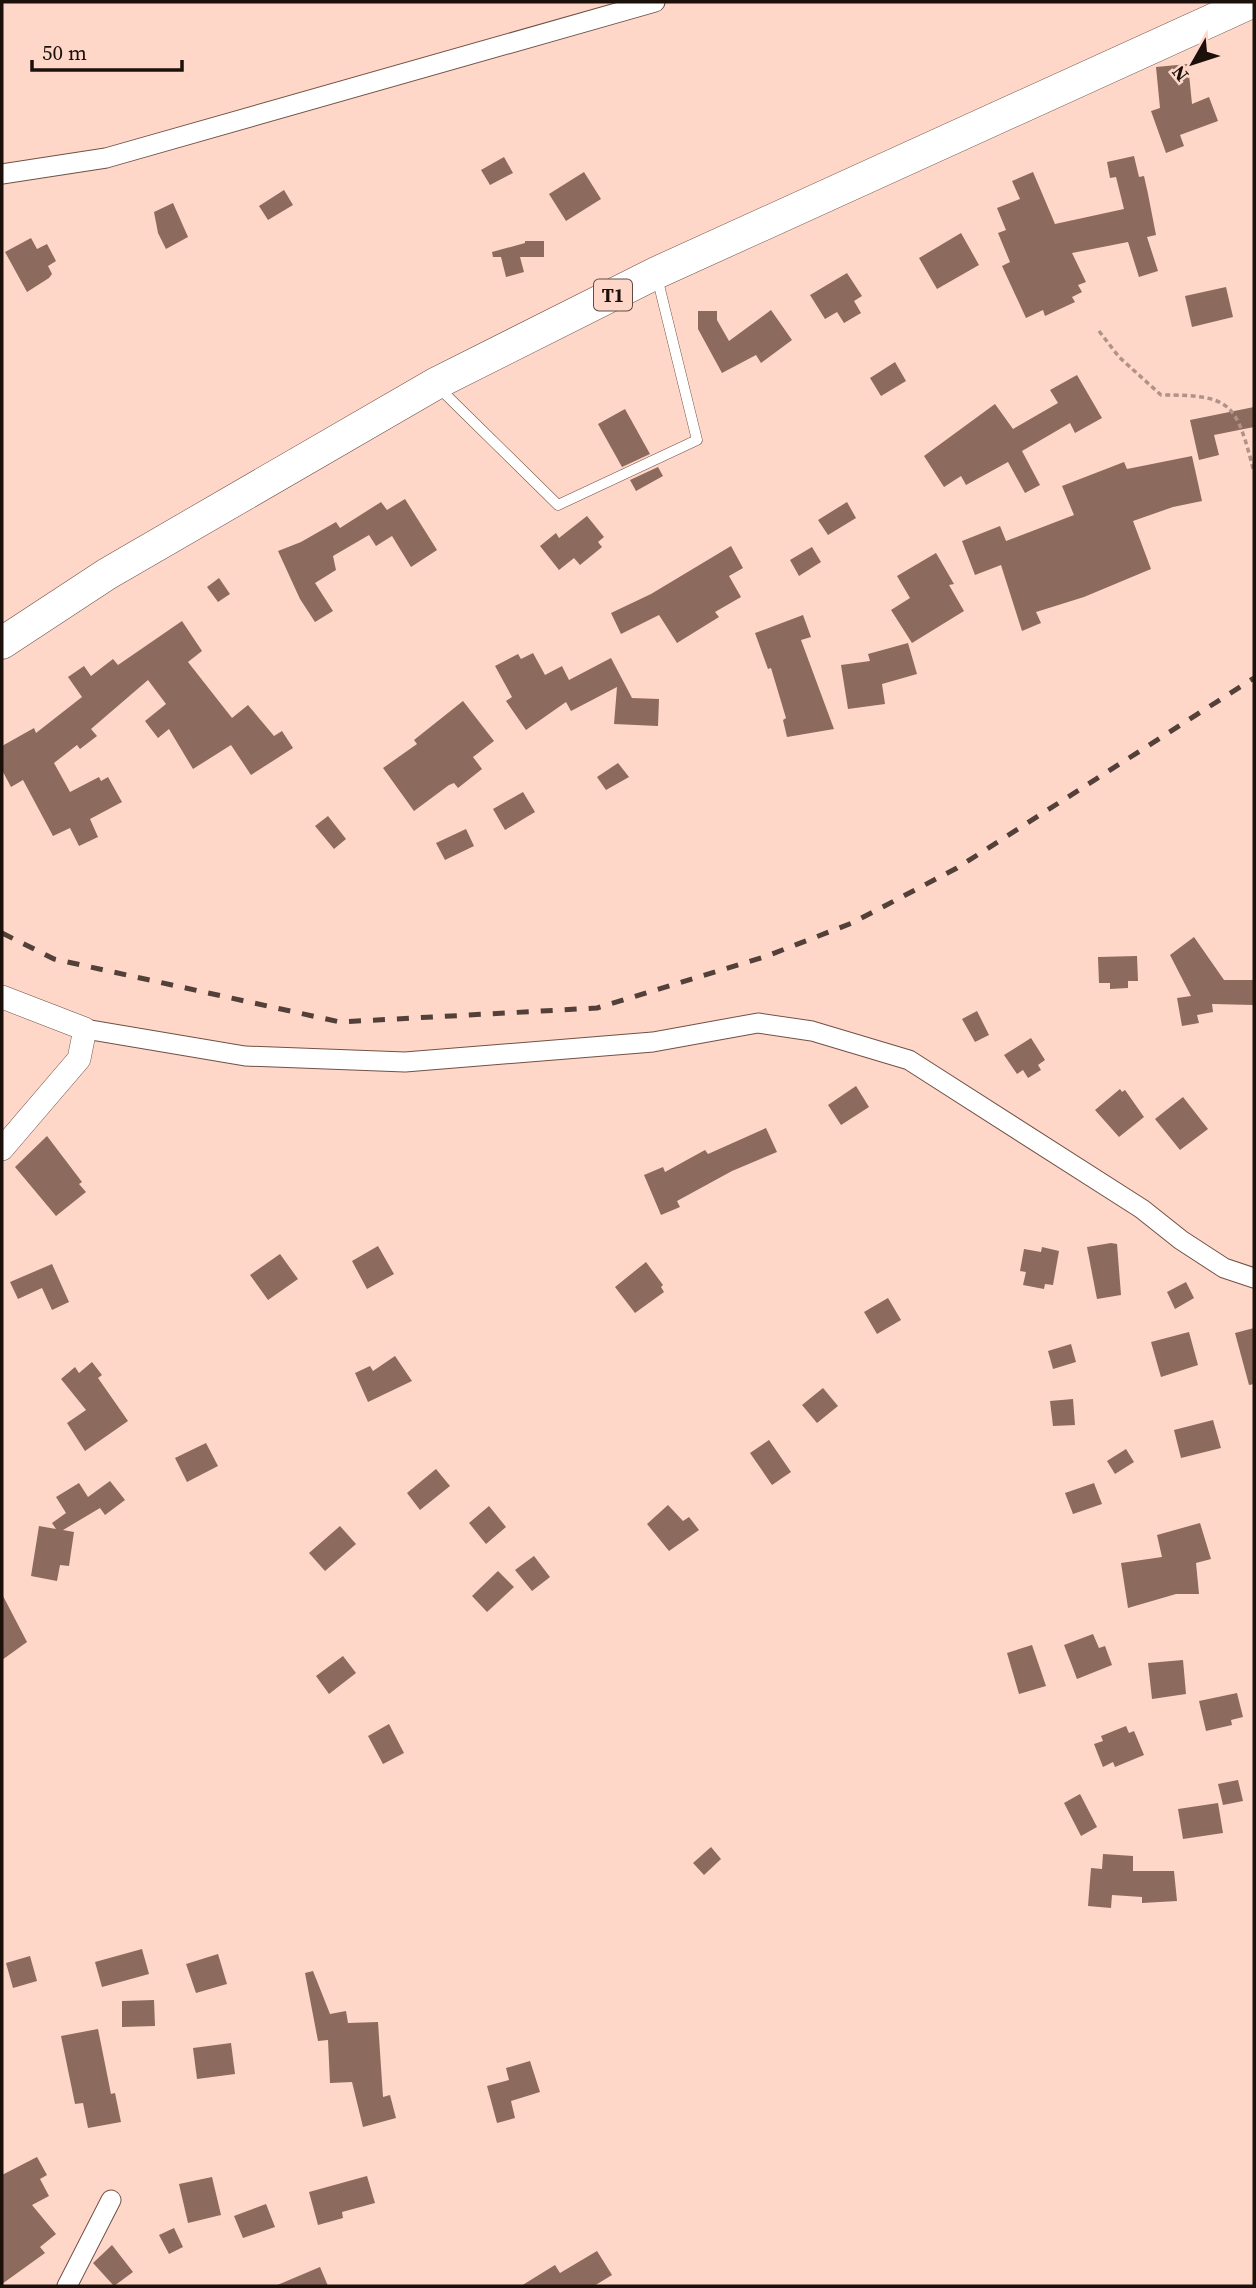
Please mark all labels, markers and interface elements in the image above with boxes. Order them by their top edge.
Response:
scale bar [32,28,182,72]
north arrow [1158,28,1228,98]
text: 50 m [42,38,87,67]
text: N [1165,60,1194,87]
road number: T1 [594,280,632,310]

